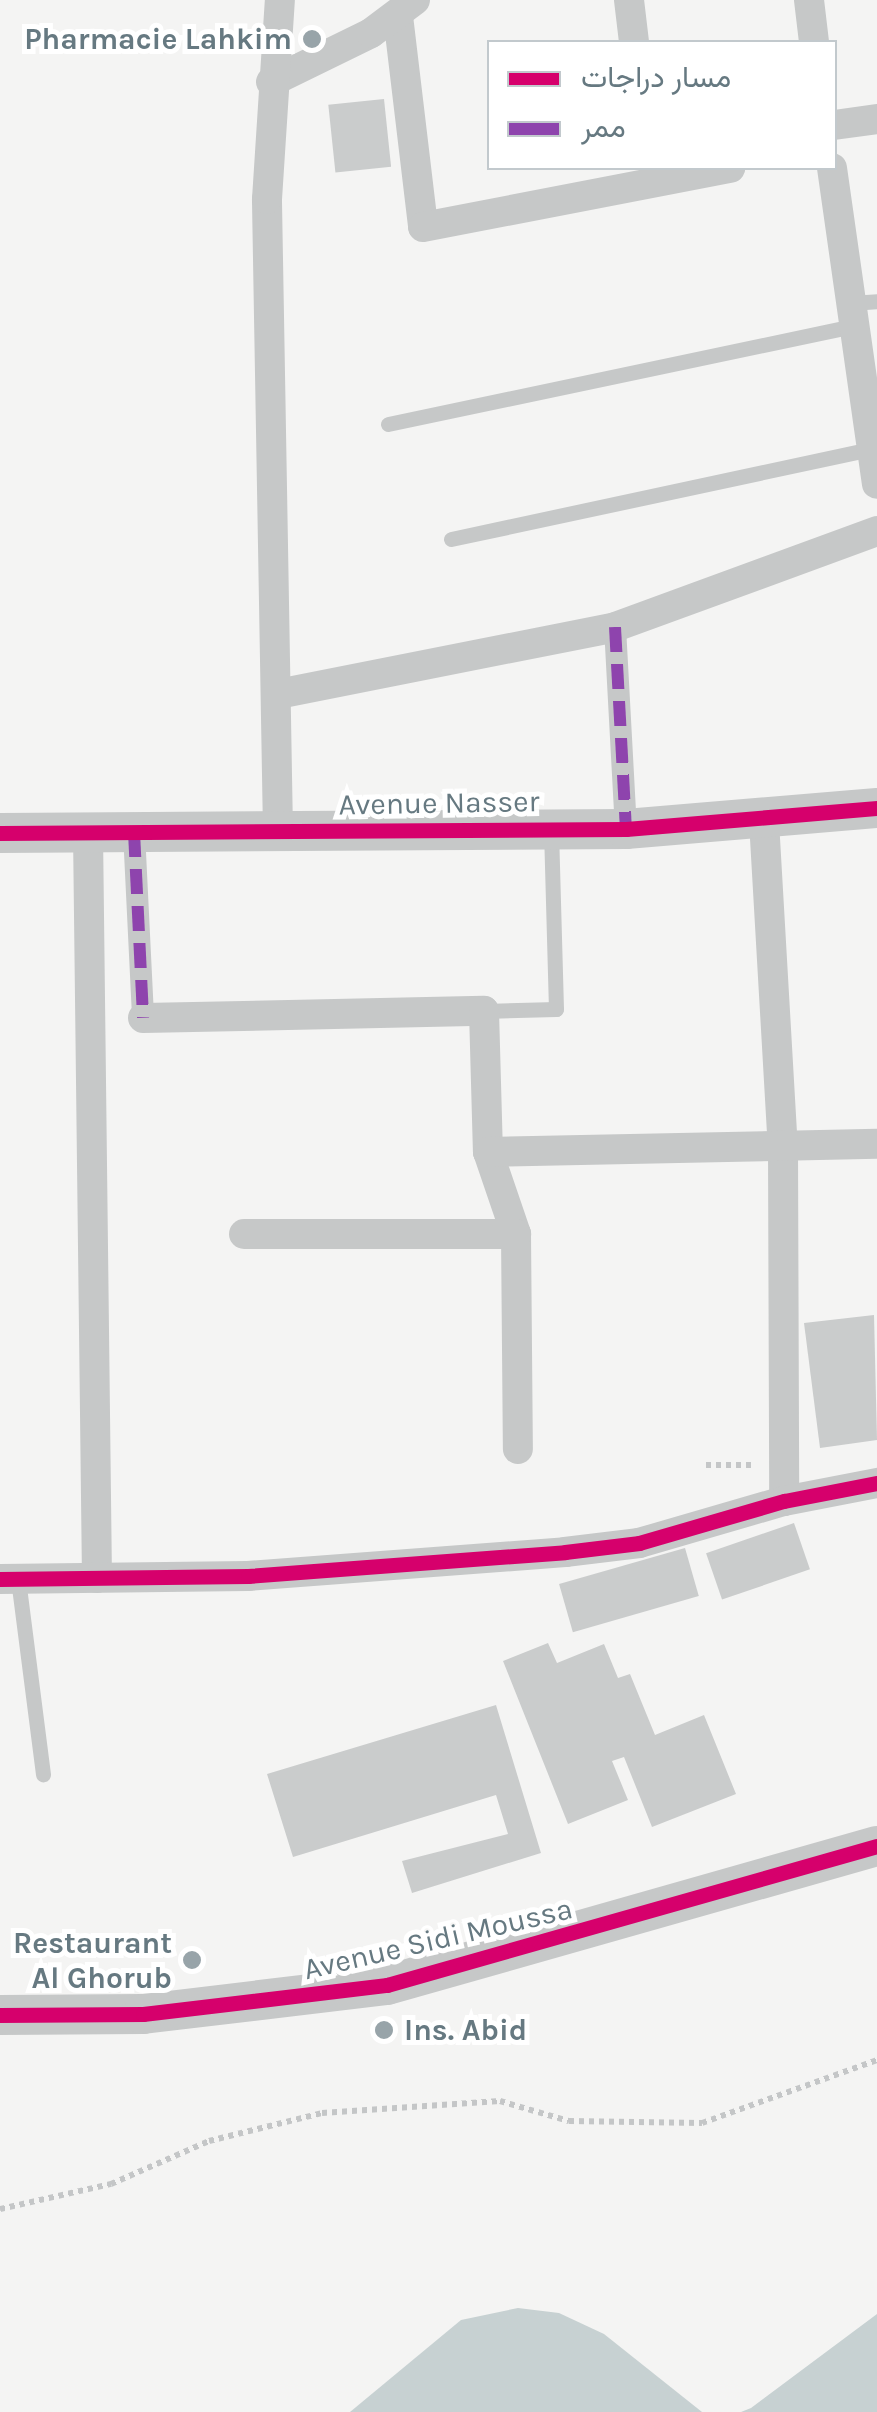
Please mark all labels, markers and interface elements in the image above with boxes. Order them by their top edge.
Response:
place label: Pharmacie Lahkim [24,21,292,57]
marker: Pharmacie Lahkim [301,28,323,50]
legend [487,40,837,170]
text: مسار دراجات [581,59,731,95]
text: ممر [581,109,626,145]
street label: Avenue Nasser [338,783,540,823]
street label: Avenue Sidi Moussa [300,1891,576,1987]
place label: Restaurant Al Ghorub [13,1925,172,1996]
marker: Restaurant Al Ghorub [181,1949,203,1971]
place label: Ins. Abid [404,2012,527,2048]
marker: Ins. Abid [373,2019,395,2041]

